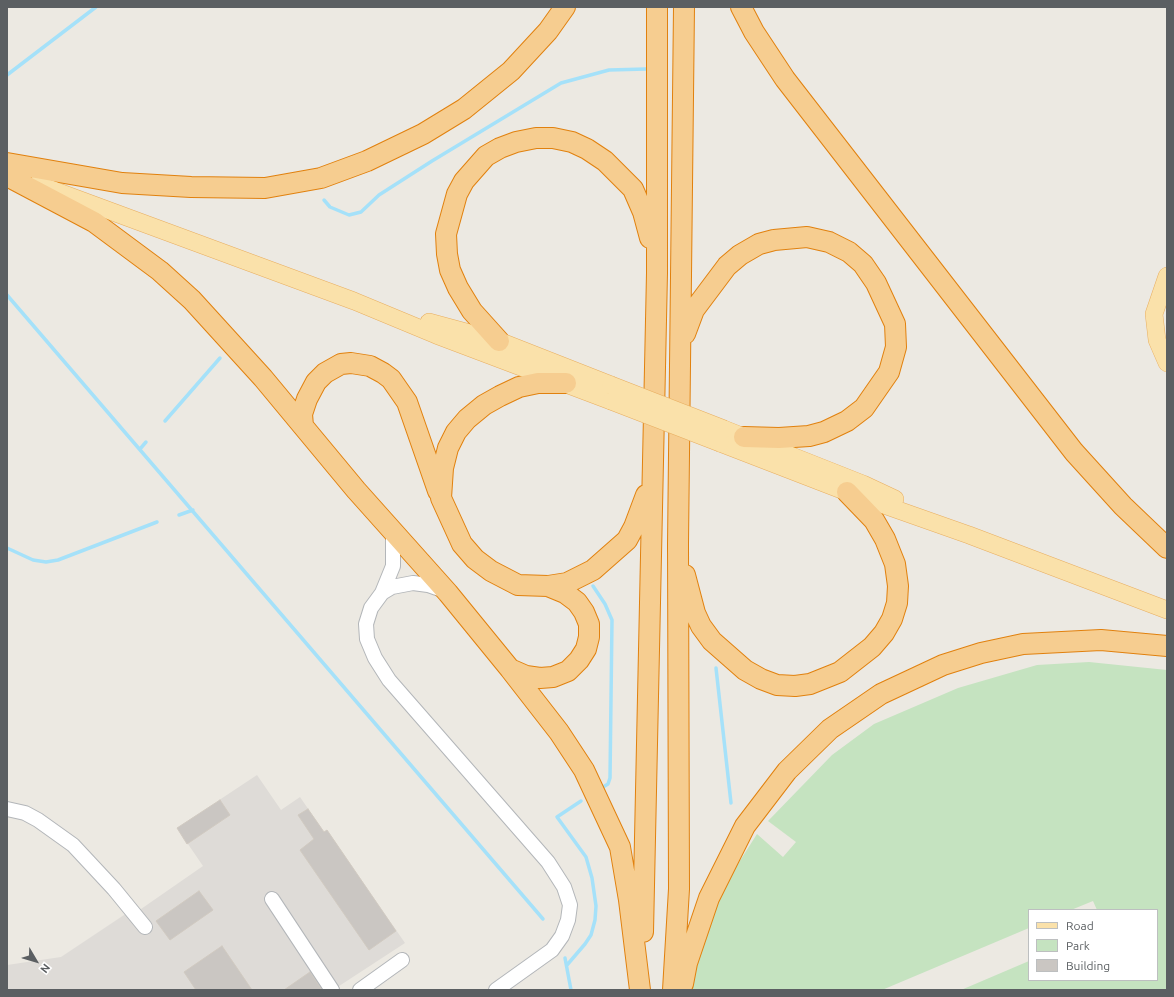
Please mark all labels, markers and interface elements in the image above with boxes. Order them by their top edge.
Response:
legend [1028,909,1158,981]
text: Road [1066,919,1094,932]
text: Park [1066,939,1090,952]
north arrow [16,941,56,981]
text: Building [1066,959,1110,972]
text: N [38,961,53,975]

